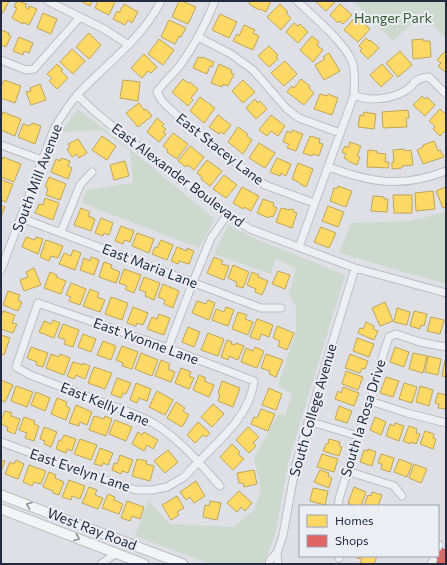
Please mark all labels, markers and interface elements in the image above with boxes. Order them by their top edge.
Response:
park label: Hanger Park [354,9,433,26]
street label: East Stacey Lane [173,109,267,188]
street label: East Alexander Boulevard [109,119,248,230]
street label: South Mill Avenue [8,121,65,234]
street label: East Maria Lane [100,240,200,292]
street label: East Yvonne Lane [91,314,201,367]
street label: South College Avenue [285,341,340,478]
street label: South la Rosa Drive [337,357,388,479]
street label: East Kelly Lane [58,378,152,429]
street label: East Evelyn Lane [28,444,133,495]
one-way arrow [25,502,32,510]
street label: West Ray Road [45,504,139,553]
legend [299,505,439,557]
text: Homes [335,513,373,527]
text: Shops [335,533,369,547]
one-way arrow [73,534,80,542]

